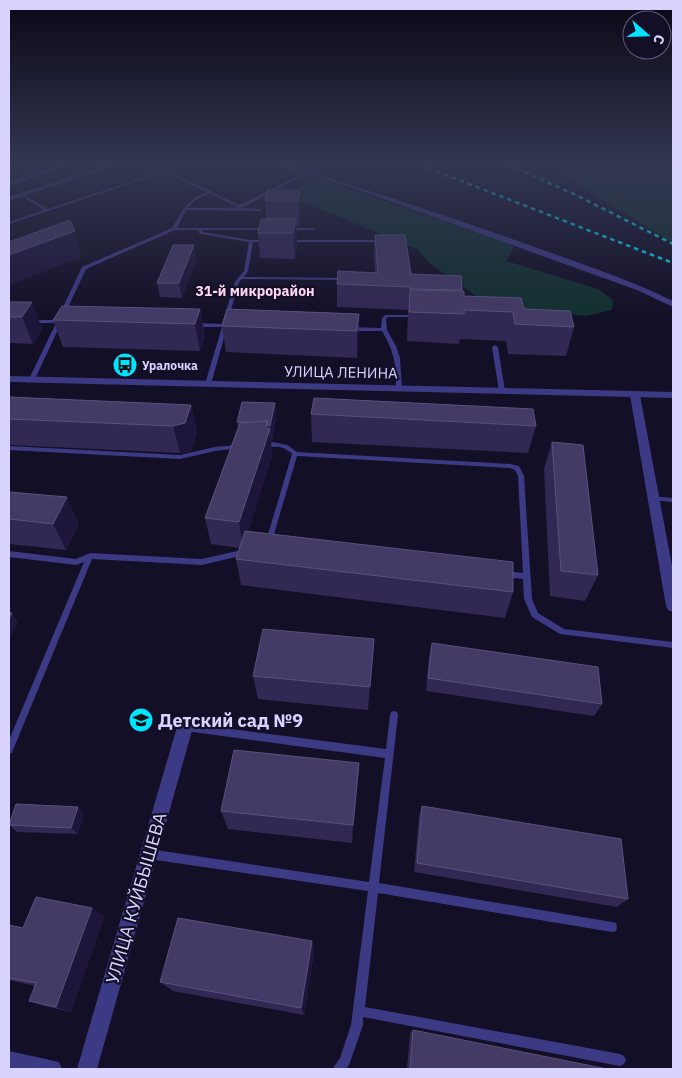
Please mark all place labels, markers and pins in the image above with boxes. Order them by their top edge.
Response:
bus stop icon: Уралочка [112,352,138,378]
place label: Уралочка [142,358,198,373]
school or university icon: Детский сад №9 [128,707,154,733]
place label: Детский сад №9 [158,709,303,732]

